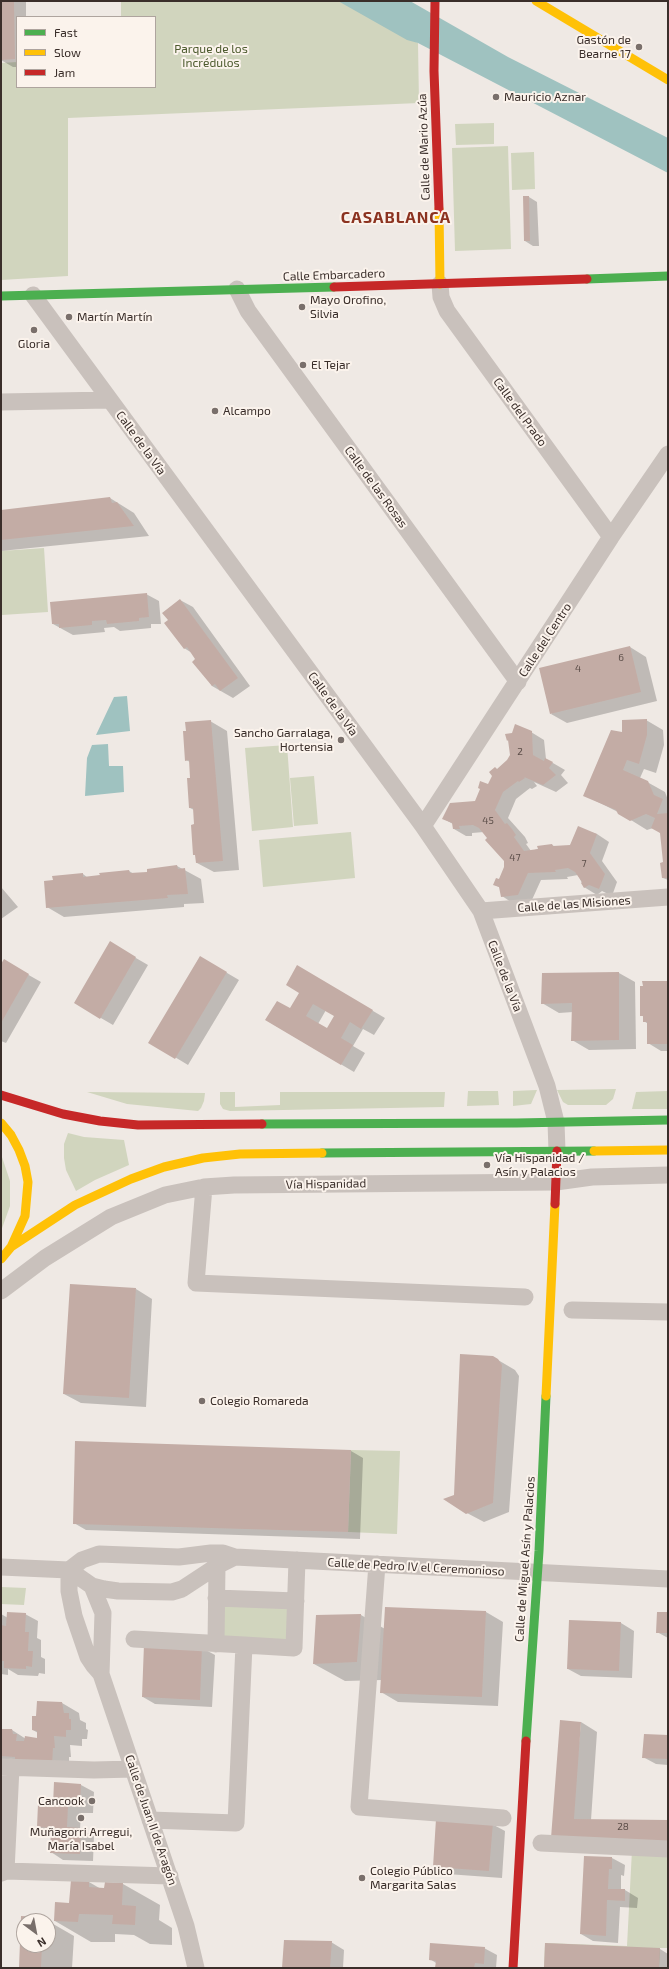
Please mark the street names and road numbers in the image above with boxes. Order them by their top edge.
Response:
street label: Calle de Mario Azúa [415,93,433,201]
street label: Calle Embarcadero [283,266,385,284]
street label: Calle del Prado [490,375,550,449]
street label: Calle de la Vía [113,408,169,478]
street label: Calle de las Rosas [342,443,410,531]
street label: Calle del Centro [516,600,574,680]
street label: Calle de la Vía [305,669,361,739]
street label: Calle de las Misiones [517,893,631,915]
street label: Calle de la Vía [485,938,525,1014]
street label: Vía Hispanidad [286,1176,366,1192]
street label: Calle de Miguel Asín y Palacios [512,1476,538,1642]
street label: Calle de Pedro IV el Ceremonioso [327,1555,505,1579]
street label: Calle de Juan II de Aragón [122,1753,180,1887]

